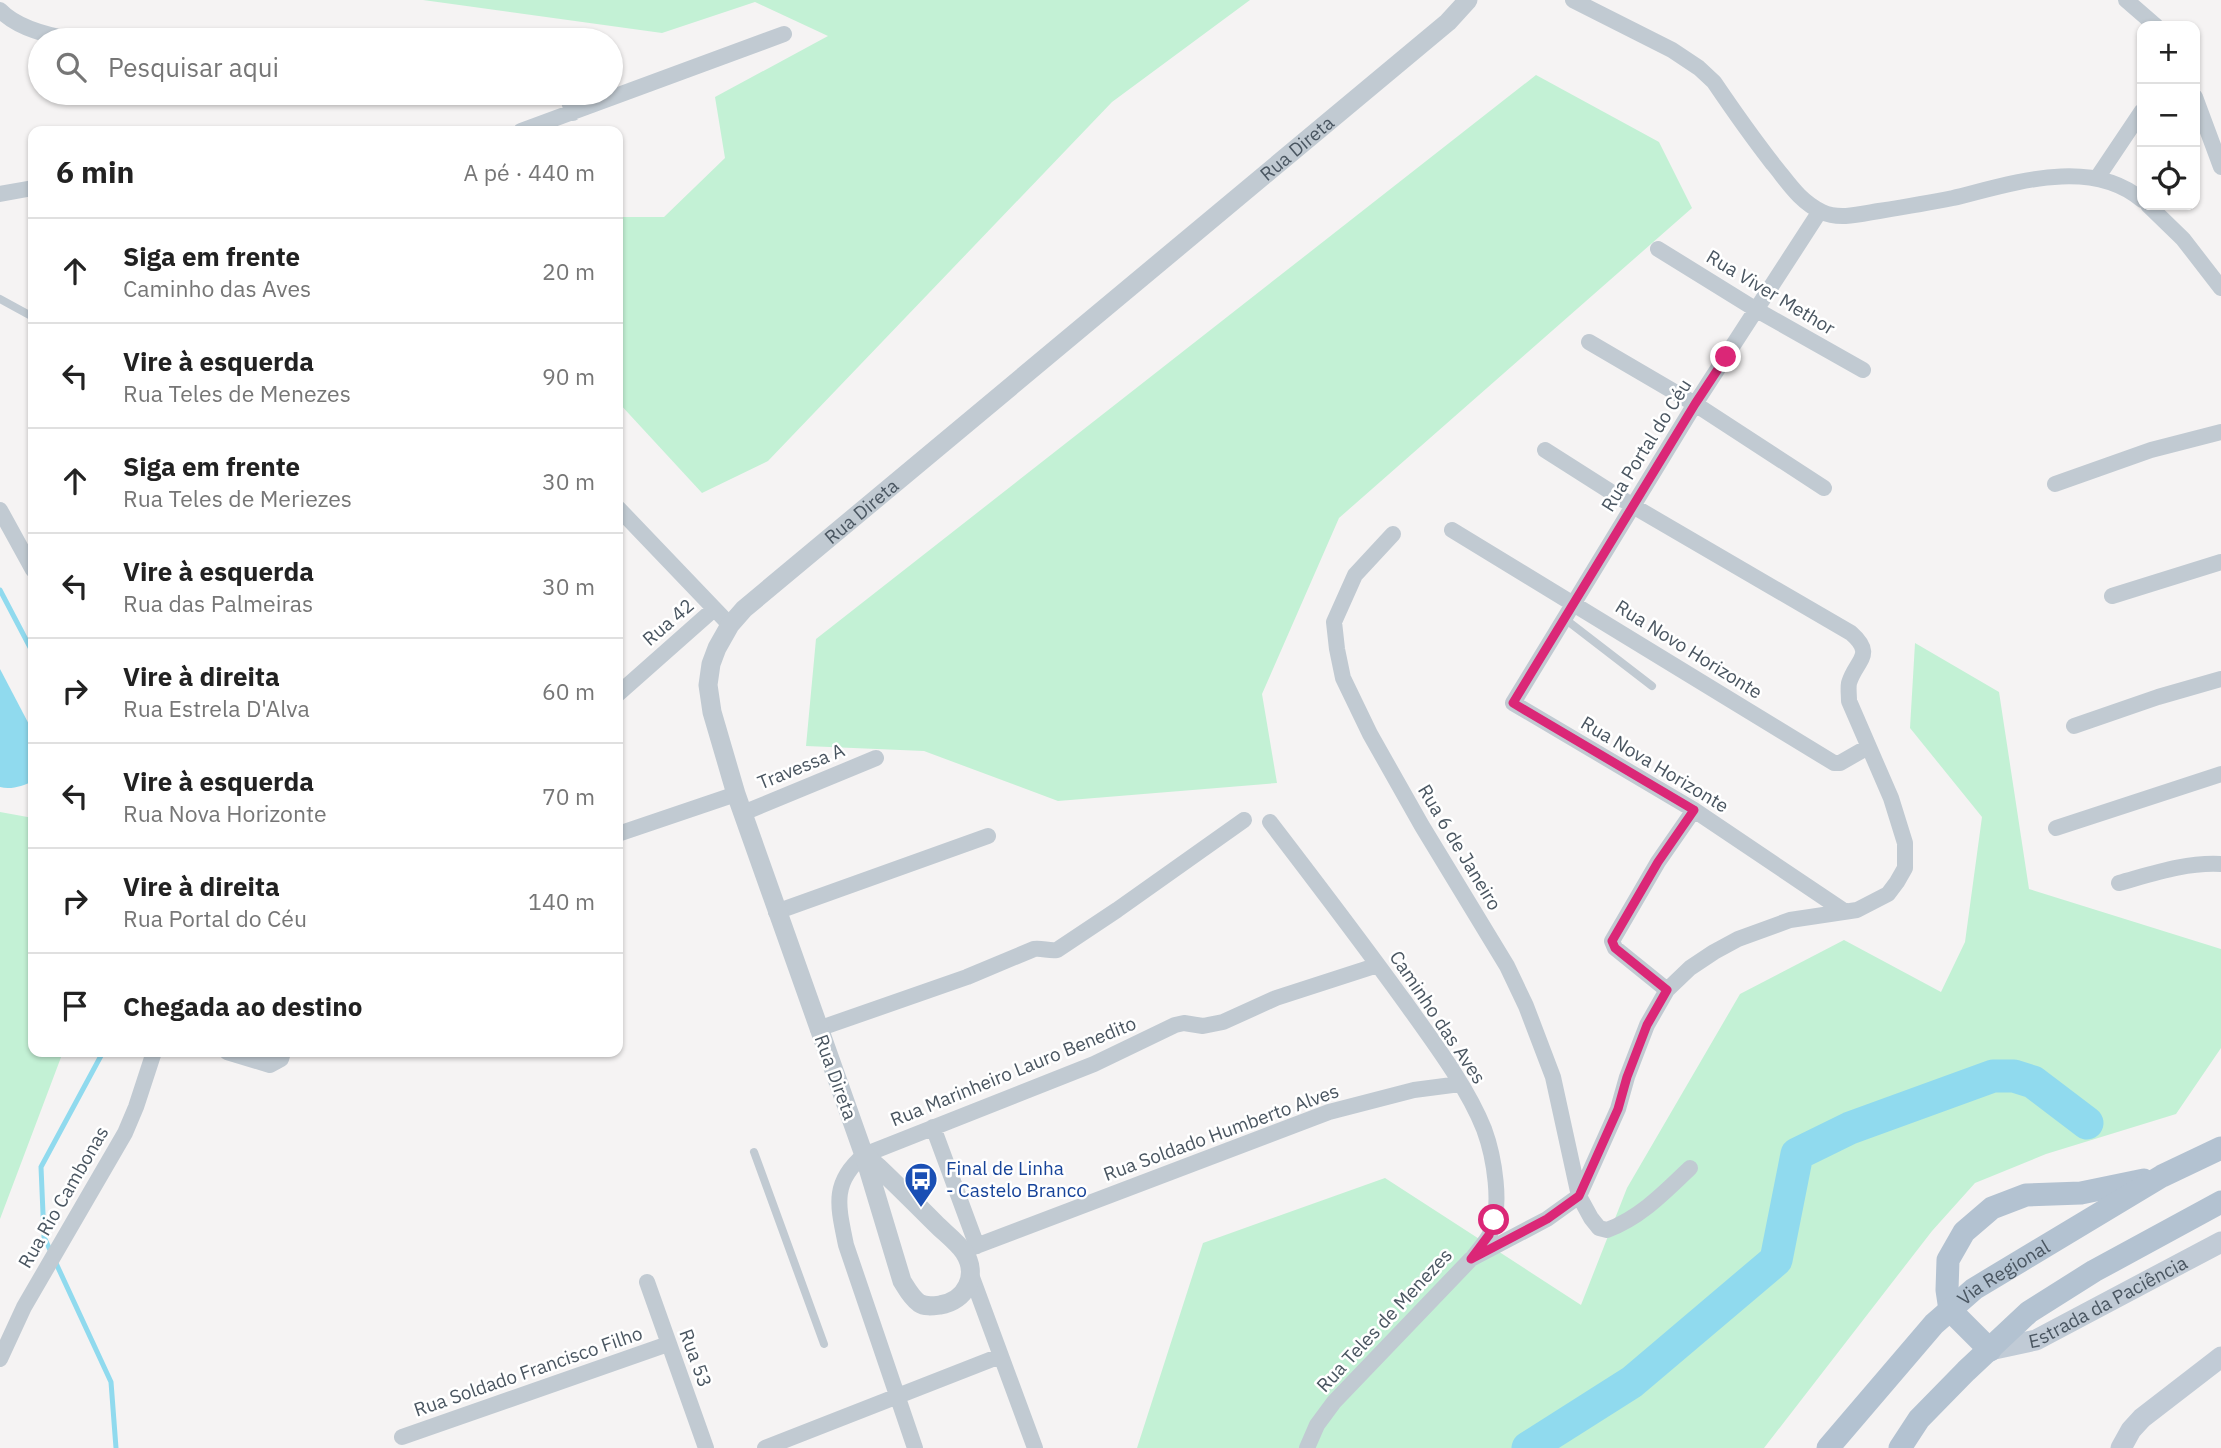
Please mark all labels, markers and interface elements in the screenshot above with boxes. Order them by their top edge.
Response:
map controls [2137,21,2200,210]
button: + [2137,21,2200,84]
search box [28,28,623,105]
icon: search [52,48,90,86]
text: Pesquisar aqui [108,50,279,84]
button: − [2137,84,2200,147]
street label: Rua Direta [1255,110,1339,186]
button: locate [2137,147,2200,210]
text: 6 min [56,152,134,191]
text: A pé · 440 m [464,157,595,187]
text: Siga em frente [123,239,300,273]
street label: Rua Viver Methor [1702,244,1840,340]
icon: ahead [56,252,94,290]
text: 20 m [542,256,595,286]
text: Caminho das Aves [123,273,311,303]
route end [1710,341,1741,372]
text: Vire à esquerda [123,344,314,378]
icon: left [56,357,94,395]
text: 90 m [542,361,595,391]
street label: Rua Portal do Céu [1596,374,1696,516]
text: Rua Teles de Menezes [123,378,351,408]
text: Siga em frente [123,449,300,483]
icon: ahead [56,462,94,500]
text: 30 m [542,466,595,496]
street label: Rua Direta [819,473,903,549]
text: Rua Teles de Meriezes [123,483,352,513]
text: Vire à esquerda [123,554,314,588]
icon: left [56,567,94,605]
text: 30 m [542,571,595,601]
text: Rua das Palmeiras [123,588,313,618]
street label: Rua 42 [637,593,699,651]
street label: Rua Novo Horizonte [1611,594,1767,704]
text: Vire à direita [123,659,280,693]
icon: right [56,672,94,710]
text: 60 m [542,676,595,706]
text: Rua Estrela D'Alva [123,693,310,723]
street label: Rua Nova Horizonte [1577,710,1733,818]
street label: Travessa A [754,738,848,794]
text: Vire à esquerda [123,764,314,798]
icon: left [56,777,94,815]
street label: Rua 6 de Janeiro [1413,780,1507,914]
text: 70 m [542,781,595,811]
text: Rua Nova Horizonte [123,798,327,828]
text: Vire à direita [123,869,280,903]
icon: right [56,882,94,920]
text: 140 m [528,886,595,916]
text: Rua Portal do Céu [123,903,307,933]
street label: Caminho das Aves [1385,946,1491,1088]
icon: arrive [56,987,94,1025]
text: Chegada ao destino [123,989,362,1023]
street label: Rua Marinheiro Lauro Benedito [887,1011,1139,1131]
street label: Rua Direta [809,1031,863,1123]
street label: Rua Soldado Humberto Alves [1100,1078,1342,1186]
street label: Rua Rio Cambonas [13,1122,113,1272]
place label: Final de Linha - Castelo Branco [946,1156,1087,1202]
bus stop icon: Final de Linha - Castelo Branco [902,1160,940,1209]
route start [1478,1204,1509,1235]
street label: Via Regional [1952,1234,2054,1310]
street label: Rua Teles de Menezes [1311,1243,1457,1397]
street label: Estrada da Paciência [2026,1250,2191,1353]
street label: Rua Soldado Francisco Filho [411,1321,645,1421]
street label: Rua 53 [674,1326,718,1390]

